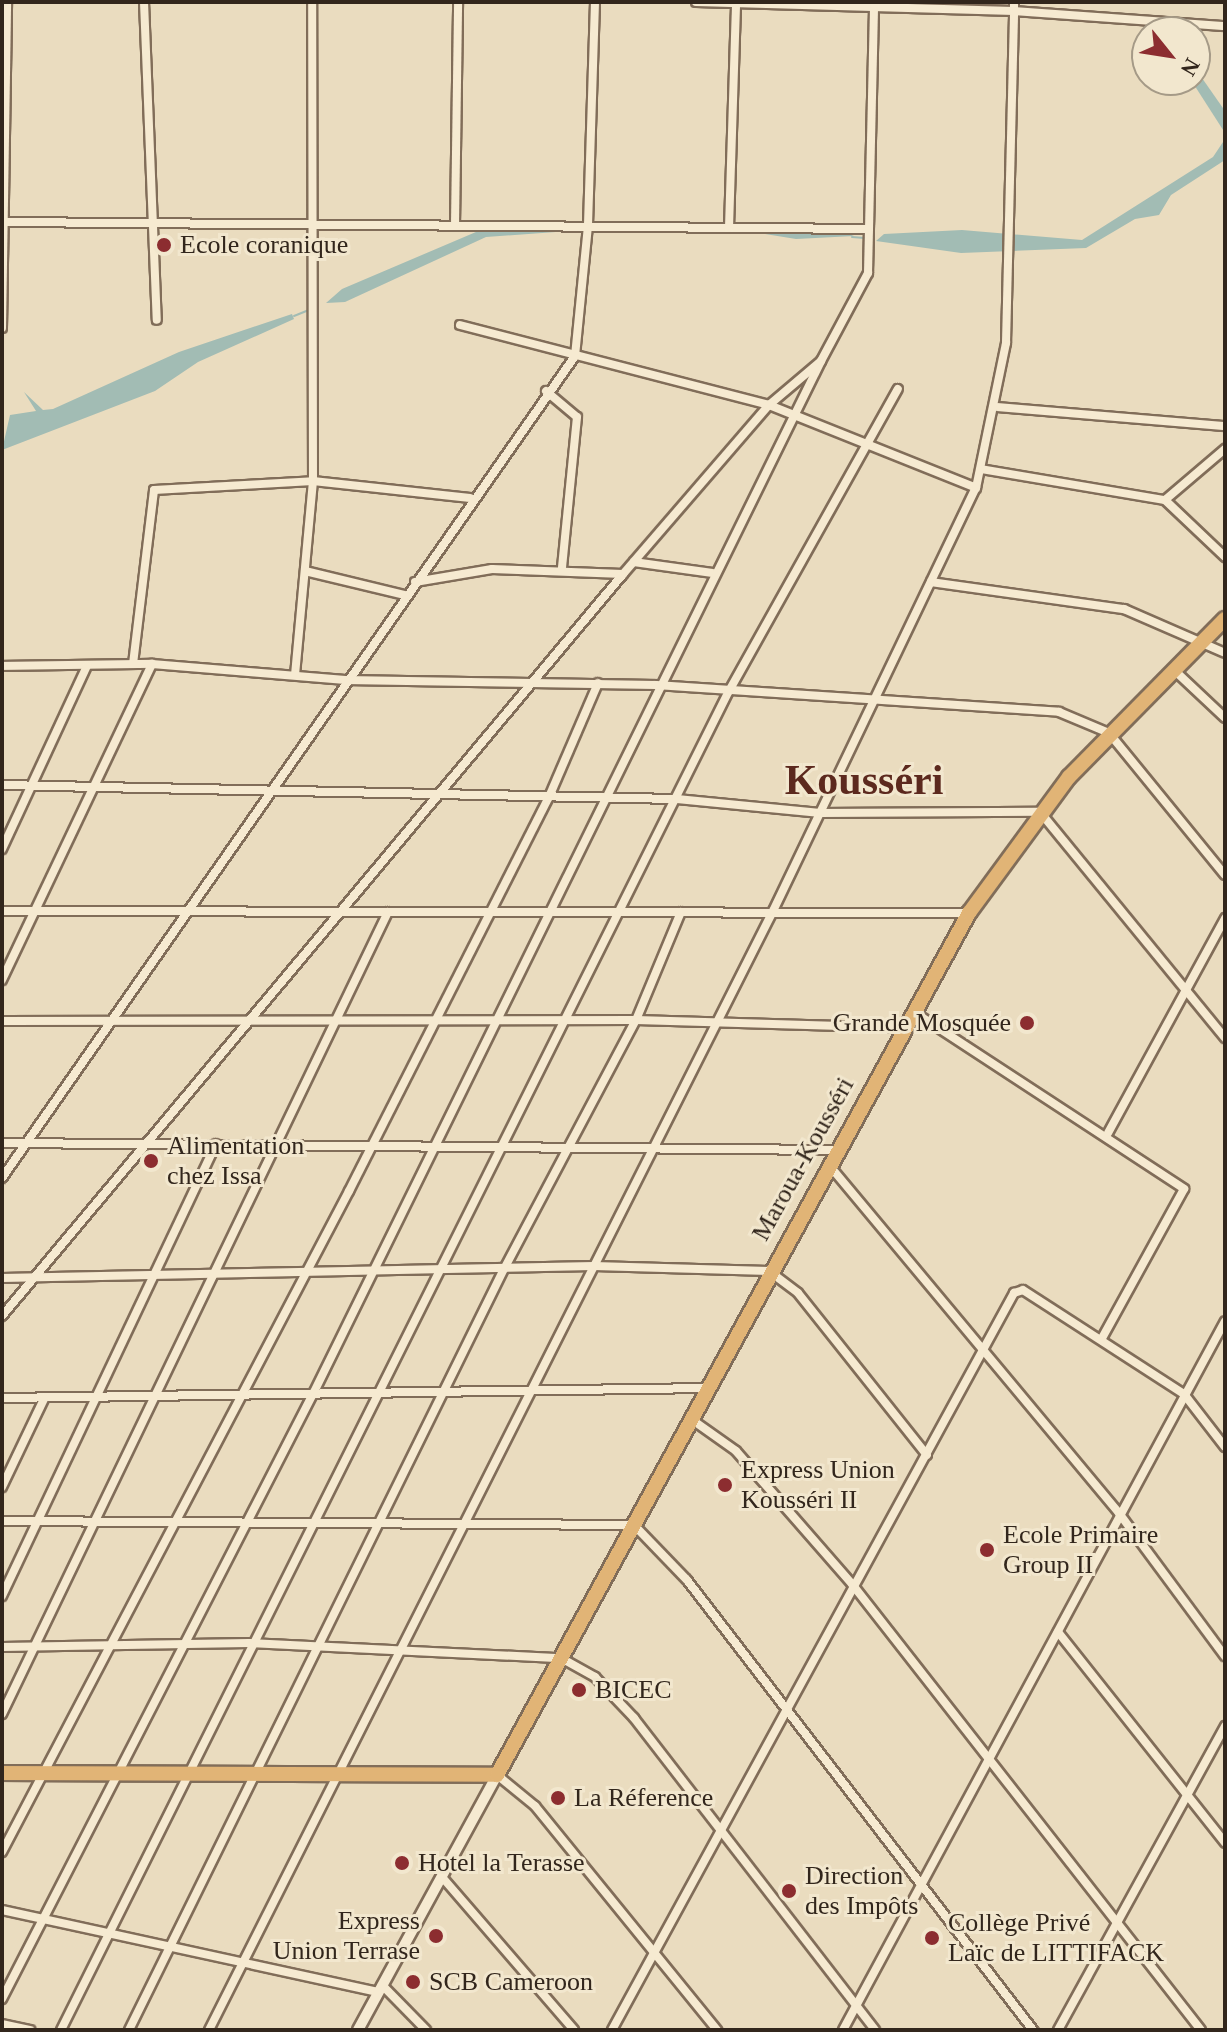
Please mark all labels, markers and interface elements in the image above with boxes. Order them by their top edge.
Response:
north arrow [1131,16,1211,96]
text: N [1176,54,1205,80]
place label: Ecole coranique [180,229,348,261]
marker: Ecole coranique [155,236,173,254]
district label: Kousséri [785,755,943,805]
place label: Grande Mosquée [833,1007,1011,1039]
marker: Grande Mosquée [1018,1014,1036,1032]
street label: Maroua-Kousséri [745,1072,861,1246]
place label: Alimentation chez Issa [167,1130,304,1192]
marker: Alimentation chez Issa [142,1152,160,1170]
place label: Express Union Kousséri II [741,1454,895,1516]
marker: Express Union Kousséri II [716,1476,734,1494]
place label: Ecole Primaire Group II [1003,1519,1158,1580]
marker: Ecole Primaire Group II [978,1541,996,1559]
place label: BICEC [595,1674,672,1706]
marker: BICEC [570,1681,588,1699]
place label: La Réference [574,1782,713,1814]
marker: La Réference [549,1789,567,1807]
place label: Hotel la Terasse [418,1847,585,1879]
marker: Hotel la Terasse [393,1854,411,1872]
place label: Direction des Impôts [805,1860,918,1922]
marker: Direction des Impôts [780,1882,798,1900]
place label: Express Union Terrase [272,1905,420,1966]
place label: Collège Privé Laïc de LITTIFACK [948,1907,1164,1968]
marker: Express Union Terrase [427,1927,445,1945]
marker: Collège Privé Laïc de LITTIFACK [923,1929,941,1947]
place label: SCB Cameroon [429,1966,593,1998]
marker: SCB Cameroon [404,1973,422,1991]

